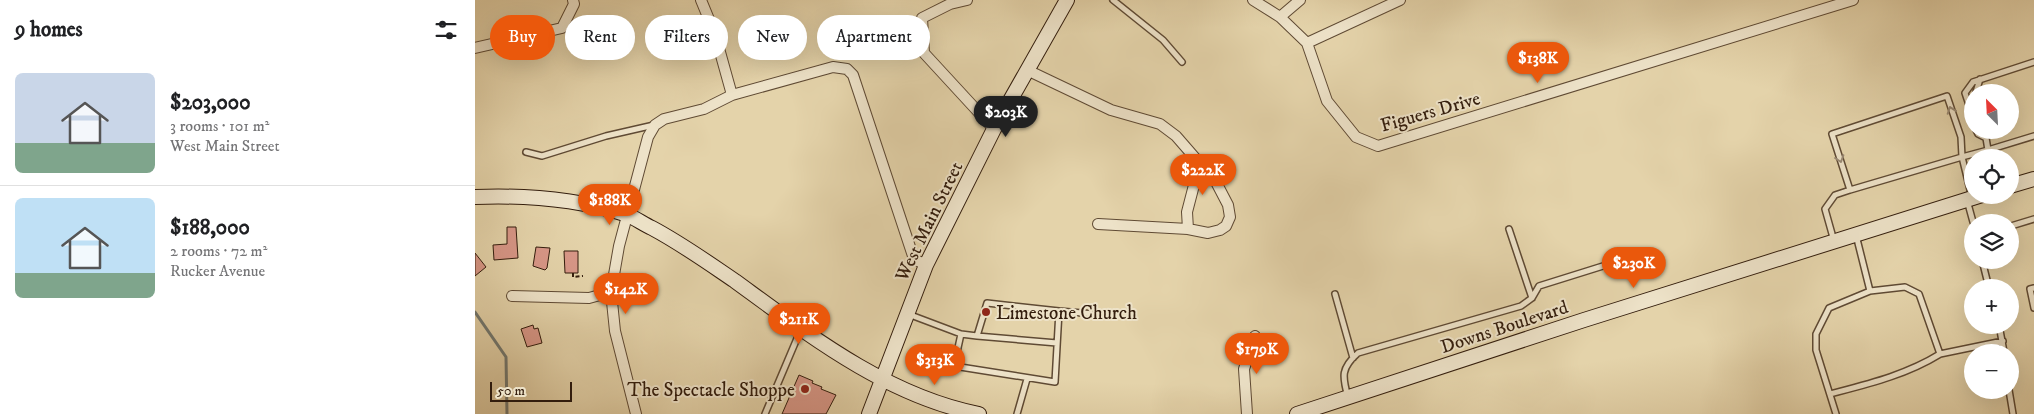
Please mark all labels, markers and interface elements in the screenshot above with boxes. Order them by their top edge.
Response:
chip: Buy [490,15,555,60]
chip: Rent [565,15,635,60]
chip: Filters [645,15,728,60]
chip: New [738,15,807,60]
chip: Apartment [817,15,930,60]
icon: filters [432,16,460,44]
text: 9 homes [15,17,83,43]
pin: $138K [1503,42,1573,84]
text: $138K [1518,48,1558,68]
north arrow [1964,84,2019,139]
map controls [1964,84,2019,399]
street label: Figuers Drive [1378,87,1483,138]
text: $203,000 [170,90,250,116]
icon: home [55,93,115,153]
pin: $203K [971,96,1041,138]
text: $203K [985,102,1027,122]
one-way arrow [1947,106,1957,115]
text: 3 rooms · 101 m² [170,116,269,136]
text: West Main Street [170,136,280,156]
button: locate [1964,149,2019,204]
pin: $222K [1168,154,1238,196]
one-way arrow [1834,154,1844,163]
street label: West Main Street [890,158,968,286]
text: $222K [1181,160,1225,180]
pin: $188K [575,184,645,226]
text: $188K [589,190,631,210]
button: layers [1964,214,2019,269]
text: $188,000 [170,215,250,241]
icon: home [55,218,115,278]
text: 2 rooms · 72 m² [170,241,267,261]
pin: $230K [1599,246,1669,289]
text: $230K [1613,253,1655,273]
text: Rucker Avenue [170,261,265,281]
pin: $142K [591,272,661,315]
text: $142K [605,279,647,299]
button: + [1964,279,2019,334]
street label: Downs Boulevard [1438,296,1572,359]
pin: $211K [764,302,834,345]
place label: Limestone Church [996,302,1137,325]
marker: Limestone Church [980,306,992,318]
text: $211K [779,309,819,329]
pin: $179K [1222,332,1292,375]
text: $179K [1236,339,1278,359]
pin: $313K [900,344,970,386]
button: − [1964,344,2019,399]
text: $313K [916,350,954,370]
scale bar [490,379,573,402]
place label: The Spectacle Shoppe [627,379,795,402]
text: 50 m [497,382,525,400]
marker: The Spectacle Shoppe [799,383,811,395]

